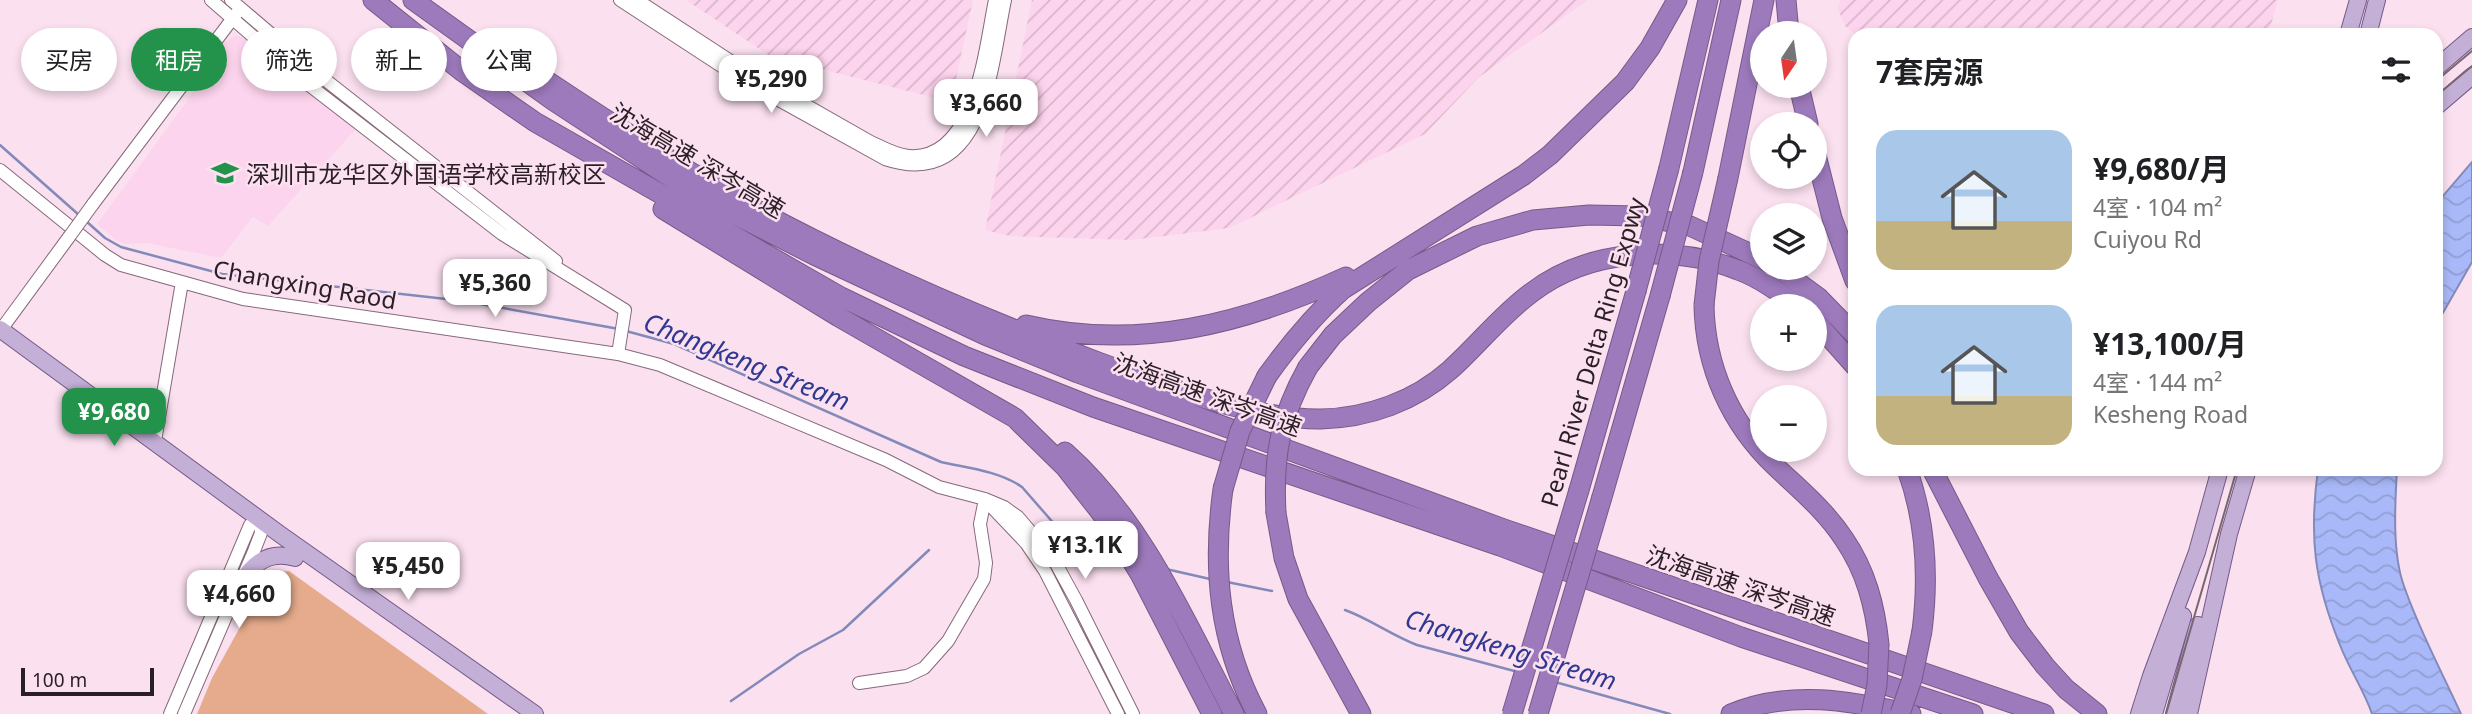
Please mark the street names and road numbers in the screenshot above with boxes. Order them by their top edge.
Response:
street label: 沈海高速 深岑高速 [605,95,791,225]
street label: Pearl River Delta Ring Expwy [1532,193,1652,511]
street label: Changxing Raod [211,252,399,316]
street label: 沈海高速 深岑高速 [1109,345,1307,443]
street label: 沈海高速 深岑高速 [1642,537,1840,633]

